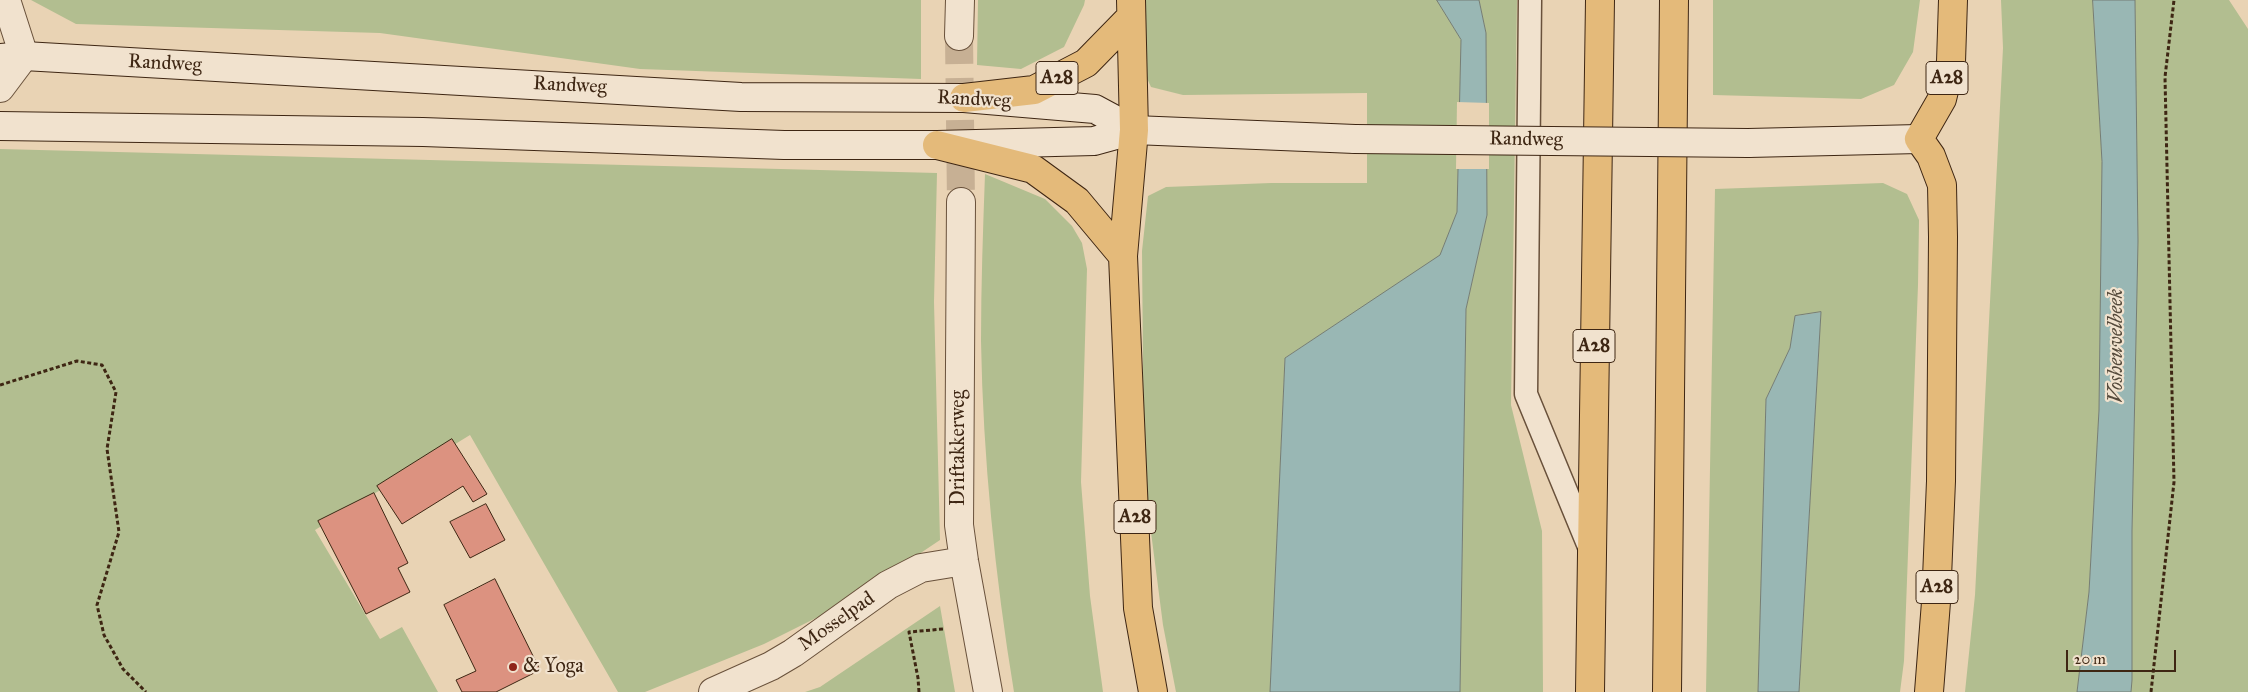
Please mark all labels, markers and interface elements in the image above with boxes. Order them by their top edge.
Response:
street label: Randweg [127,50,203,78]
road number: A28 [1036,62,1078,94]
road number: A28 [1926,62,1968,94]
street label: Randweg [532,72,608,100]
street label: Randweg [936,86,1012,114]
street label: Randweg [1489,127,1563,153]
water label: Vosheuvelbeek [2104,289,2130,403]
road number: A28 [1573,330,1615,362]
street label: Driftakkerweg [947,390,971,506]
road number: A28 [1114,501,1156,534]
road number: A28 [1916,570,1958,604]
street label: Mosselpad [794,587,880,657]
scale bar [2068,640,2178,672]
text: 20 m [2074,650,2106,668]
place label: & Yoga [523,655,584,679]
marker: & Yoga [507,661,519,673]

